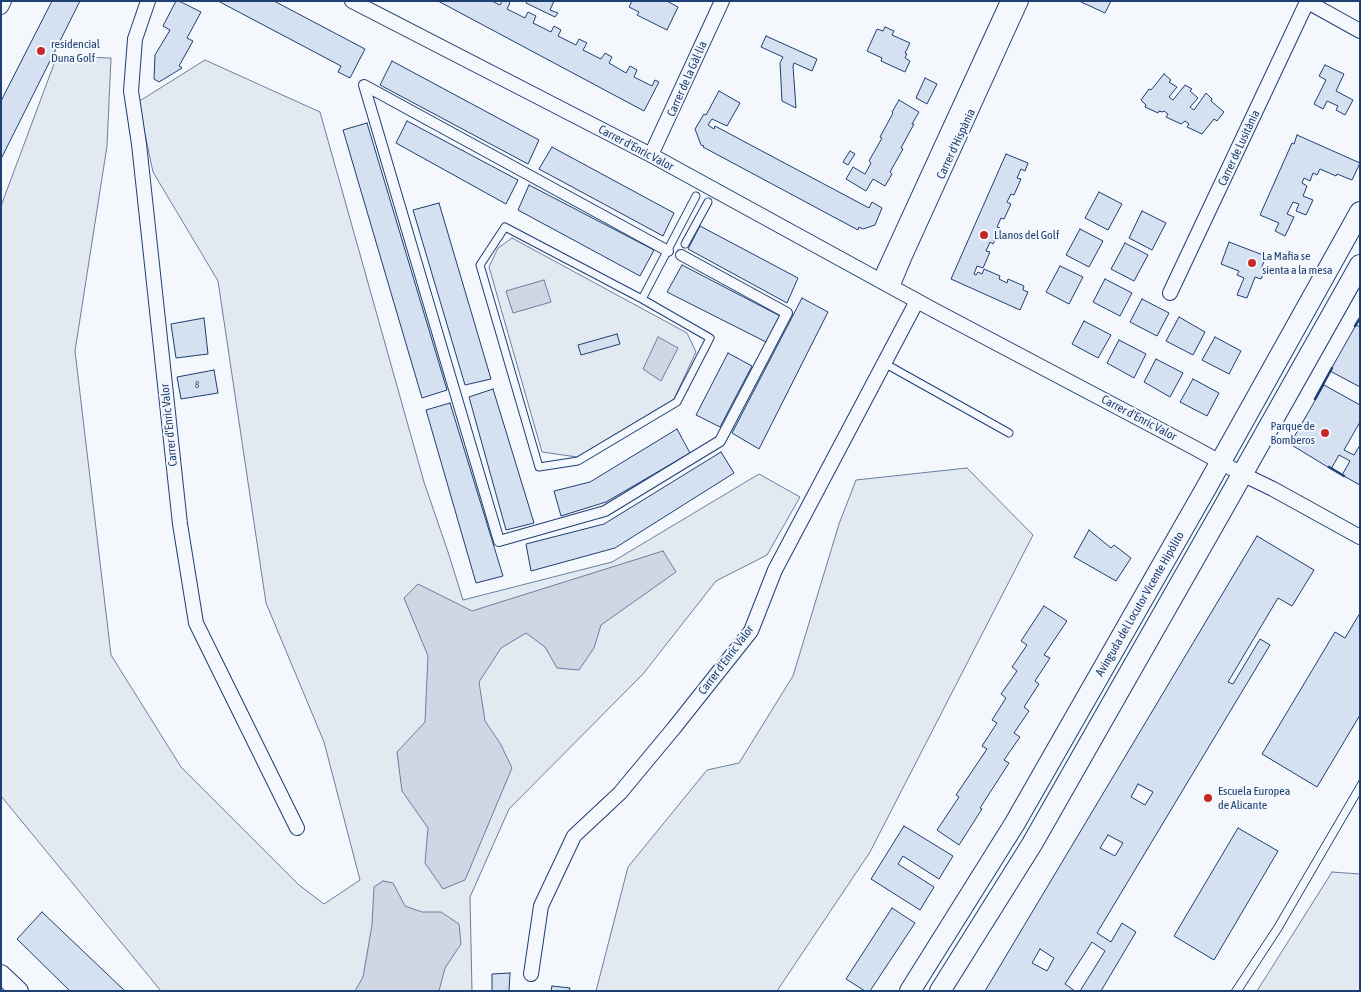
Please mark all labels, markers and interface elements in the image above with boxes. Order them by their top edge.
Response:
place label: residencial Duna Golf [51,37,100,65]
street label: Carrer de la Gàl·lia [664,39,710,119]
marker: residencial Duna Golf [35,45,47,57]
street label: Carrer d'Hispània [933,107,979,181]
street label: Carrer de Lusitània [1215,108,1263,188]
street label: Carrer d'Enric Valor [596,122,676,174]
place label: Llanos del Golf [994,228,1059,242]
marker: Llanos del Golf [978,229,990,241]
place label: La Mafia se sienta a la mesa [1262,249,1332,277]
marker: La Mafia se sienta a la mesa [1246,257,1258,269]
house number: 8 [195,379,199,391]
street label: Carrer d'Enric Valor [158,383,180,467]
street label: Carrer d'Enric Valor [1099,392,1179,444]
place label: Parque de Bomberos [1270,419,1315,447]
marker: Parque de Bomberos [1319,427,1331,439]
street label: Avinguda del Locutor Vicente Hipólito [1093,529,1187,679]
street label: Carrer d'Enric Valor [695,623,757,697]
place label: Escuela Europea de Alicante [1218,784,1290,812]
marker: Escuela Europea de Alicante [1202,792,1214,804]

